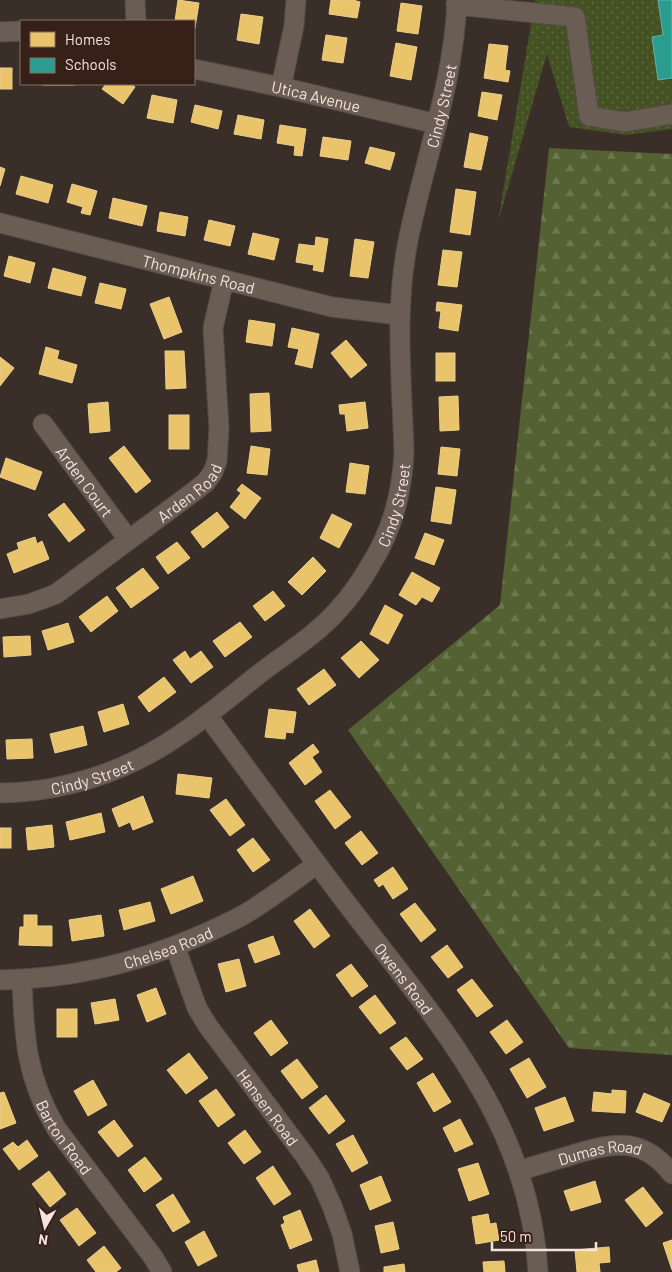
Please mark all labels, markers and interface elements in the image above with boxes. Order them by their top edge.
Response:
legend [20,20,195,85]
text: Homes [65,30,110,48]
text: Schools [65,55,117,73]
street label: Cindy Street [422,62,459,150]
street label: Utica Avenue [270,76,363,115]
street label: Thompkins Road [140,250,257,297]
street label: Arden Court [53,442,118,520]
street label: Arden Road [153,461,225,525]
street label: Cindy Street [373,463,413,550]
street label: Cindy Street [49,754,136,798]
street label: Chelsea Road [121,922,215,972]
street label: Owens Road [371,939,438,1018]
street label: Hansen Road [234,1065,303,1149]
street label: Barton Road [33,1097,97,1178]
street label: Dumas Road [555,1136,645,1168]
north arrow [20,1202,70,1252]
scale bar [492,1220,596,1252]
text: 50 m [500,1227,532,1245]
text: N [37,1231,49,1249]

